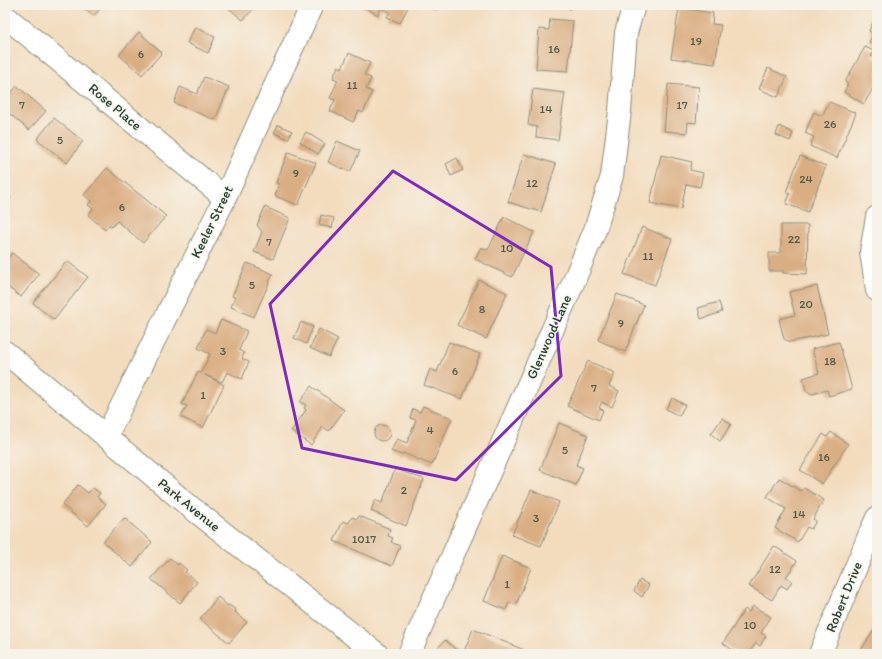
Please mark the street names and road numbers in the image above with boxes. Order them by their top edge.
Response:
street label: Rose Place [85,80,145,134]
street label: Keeler Street [187,183,237,261]
street label: Glenwood Lane [523,292,575,382]
street label: Park Avenue [154,475,224,535]
street label: Robert Drive [822,559,866,635]

